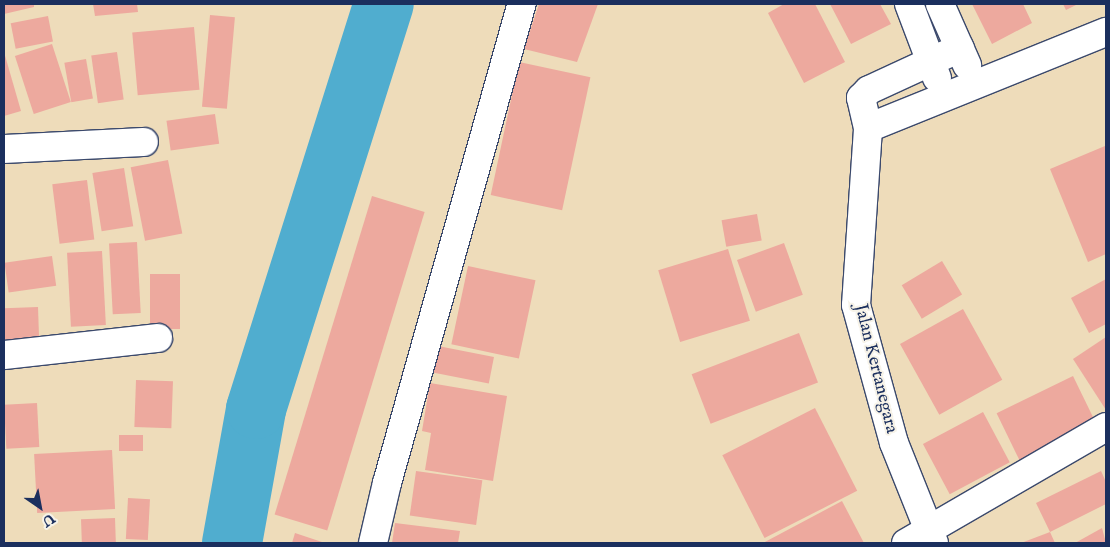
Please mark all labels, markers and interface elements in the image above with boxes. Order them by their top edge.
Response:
street label: Jalan Kertanegara [848,302,902,436]
north arrow [15,482,65,532]
text: U [38,509,58,530]

